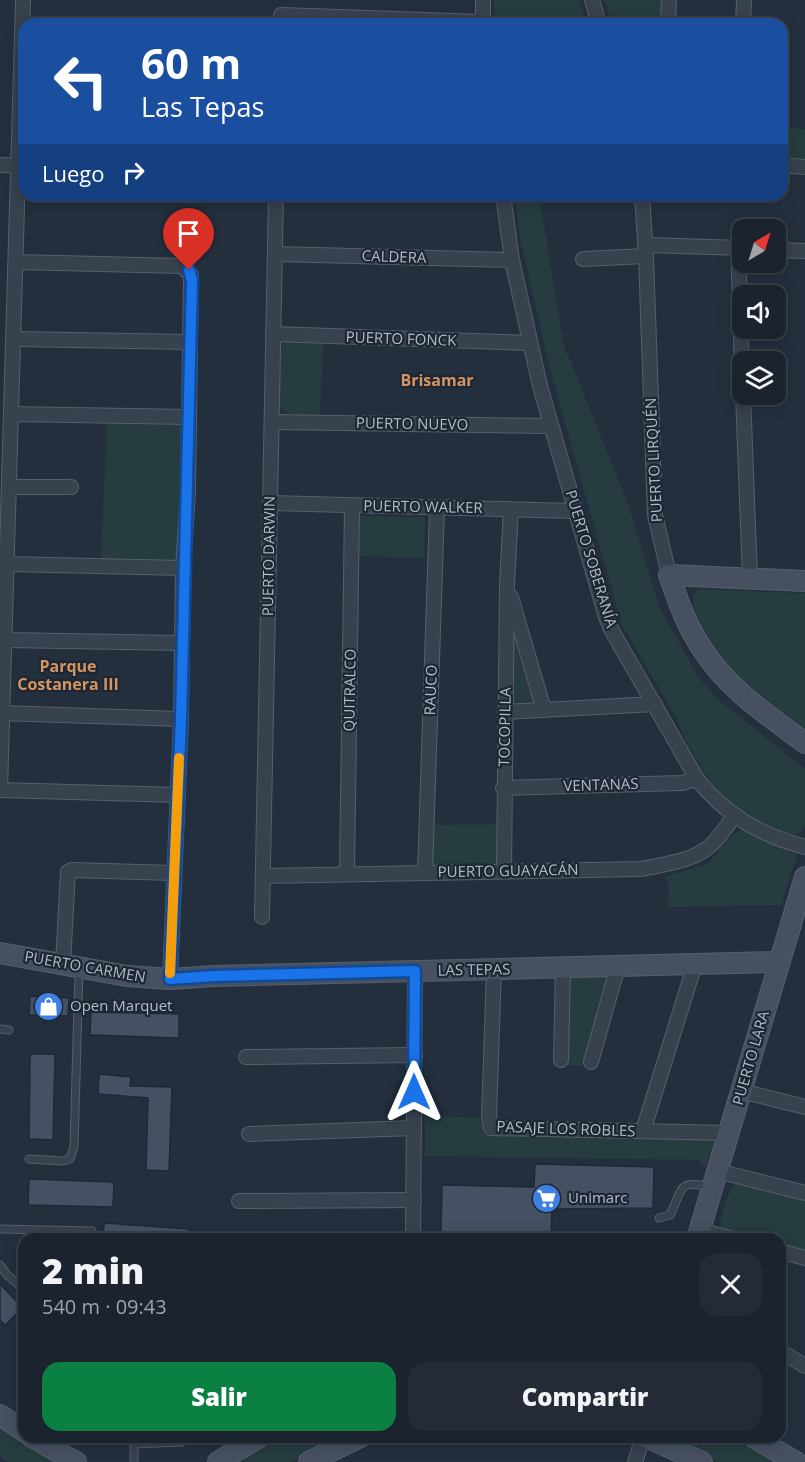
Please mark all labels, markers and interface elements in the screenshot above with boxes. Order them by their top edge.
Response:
text: 60 m [141,34,241,91]
icon: left [42,42,120,120]
text: Las Tepas [141,88,264,125]
icon: right [117,156,150,189]
text: Luego [42,158,105,188]
pin [163,208,214,270]
icon: arrive [172,217,205,250]
north arrow [732,219,786,273]
map controls [732,219,786,405]
street label: CALDERA [361,245,427,267]
button: sound [732,285,786,339]
street label: PUERTO FONCK [345,326,458,350]
button: layers [732,351,786,405]
district label: Brisamar [400,369,474,391]
street label: PUERTO LIRQUÉN [640,397,666,523]
street label: PUERTO NUEVO [356,412,468,434]
street label: PUERTO SOBERANÍA [561,487,623,630]
street label: PUERTO WALKER [363,495,484,517]
street label: PUERTO DARWIN [257,496,279,616]
street label: QUITRALCO [338,648,360,732]
district label: Parque Costanera III [17,655,119,695]
street label: RAUCO [419,664,441,716]
street label: TOCOPILLA [493,687,515,767]
street label: VENTANAS [563,773,639,795]
street label: PUERTO GUAYACÁN [437,859,579,881]
street label: PUERTO CARMEN [23,946,147,987]
street label: LAS TEPAS [437,958,511,980]
shop icon: Open Marquet [33,990,65,1022]
place label: Open Marquet [70,995,172,1015]
street label: PUERTO LARA [727,1008,773,1107]
position arrow [382,1060,446,1124]
street label: PASAJE LOS ROBLES [496,1116,636,1140]
supermarket icon: Unimarc [531,1182,563,1214]
place label: Unimarc [568,1187,627,1207]
text: 2 min [42,1246,144,1295]
button: close [699,1253,762,1316]
text: 540 m · 09:43 [42,1293,167,1320]
button: Salir [42,1362,396,1431]
button: Compartir [408,1362,762,1431]

